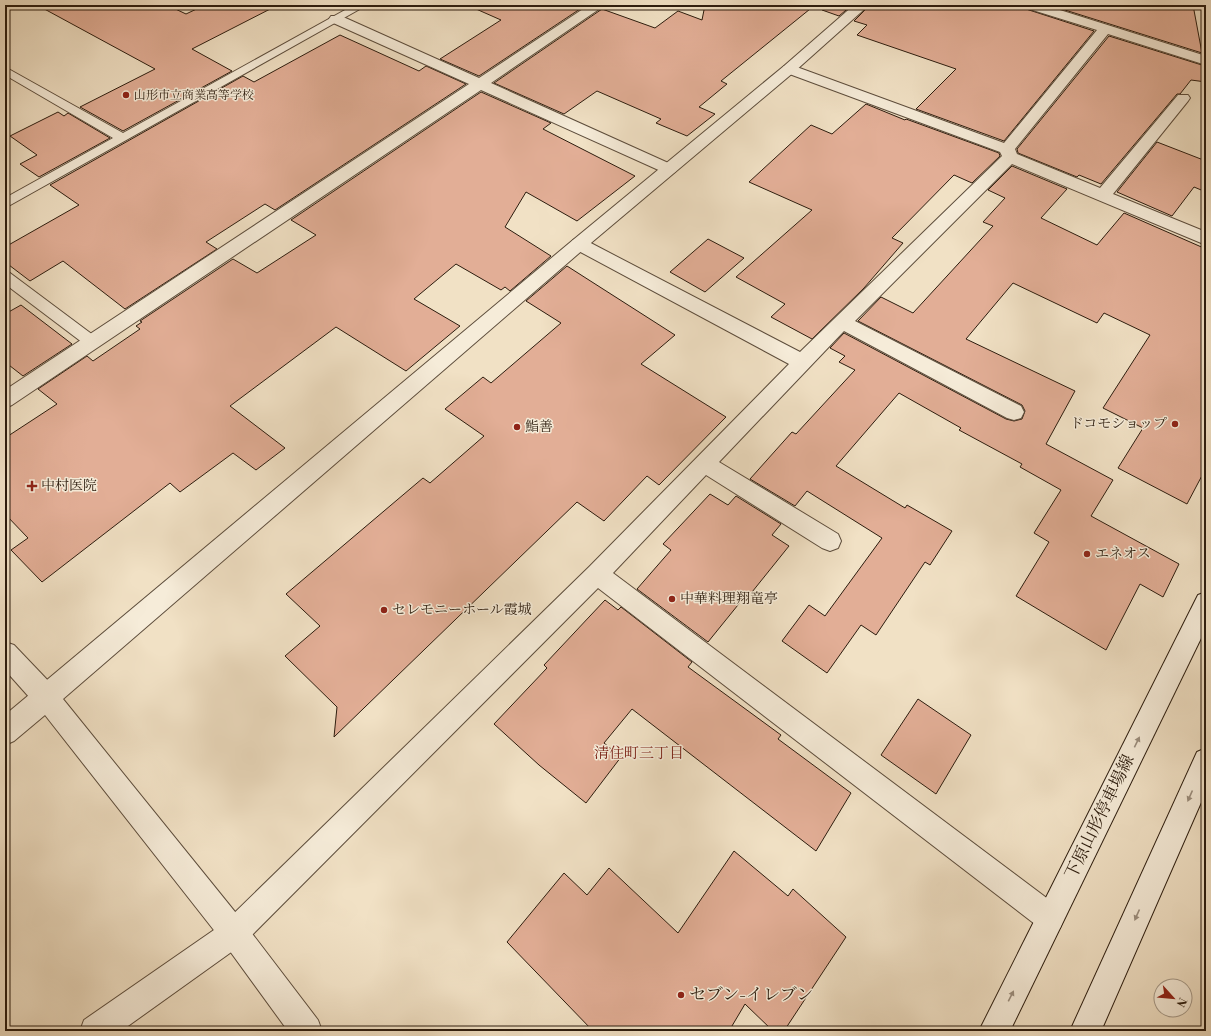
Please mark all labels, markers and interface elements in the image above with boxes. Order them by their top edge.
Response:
place label: 山形市立商業高等学校 [134,88,254,103]
marker: 山形市立商業高等学校 [121,90,131,100]
place label: ドコモショップ [1070,415,1167,433]
place label: 鮨善 [525,418,553,436]
marker: ドコモショップ [1170,419,1180,429]
marker: 鮨善 [512,422,522,432]
place label: 中村医院 [41,477,97,495]
marker: 中村医院 [26,480,38,492]
place label: エネオス [1095,545,1151,563]
marker: エネオス [1082,549,1092,559]
place label: 中華料理翔竜亭 [680,590,778,608]
marker: 中華料理翔竜亭 [667,594,677,604]
place label: セレモニーホール霞城 [392,601,532,619]
marker: セレモニーホール霞城 [379,605,389,615]
one-way arrow [1134,736,1140,747]
district label: 清住町三丁目 [594,744,684,763]
street label: 下原山形停車場線 [1060,751,1140,883]
one-way arrow [1187,791,1193,802]
one-way arrow [1134,910,1140,921]
north arrow [1153,978,1193,1018]
place label: セブン-イレブン [689,984,813,1006]
marker: セブン-イレブン [676,990,686,1000]
one-way arrow [1008,990,1014,1002]
text: N [1173,995,1189,1009]

